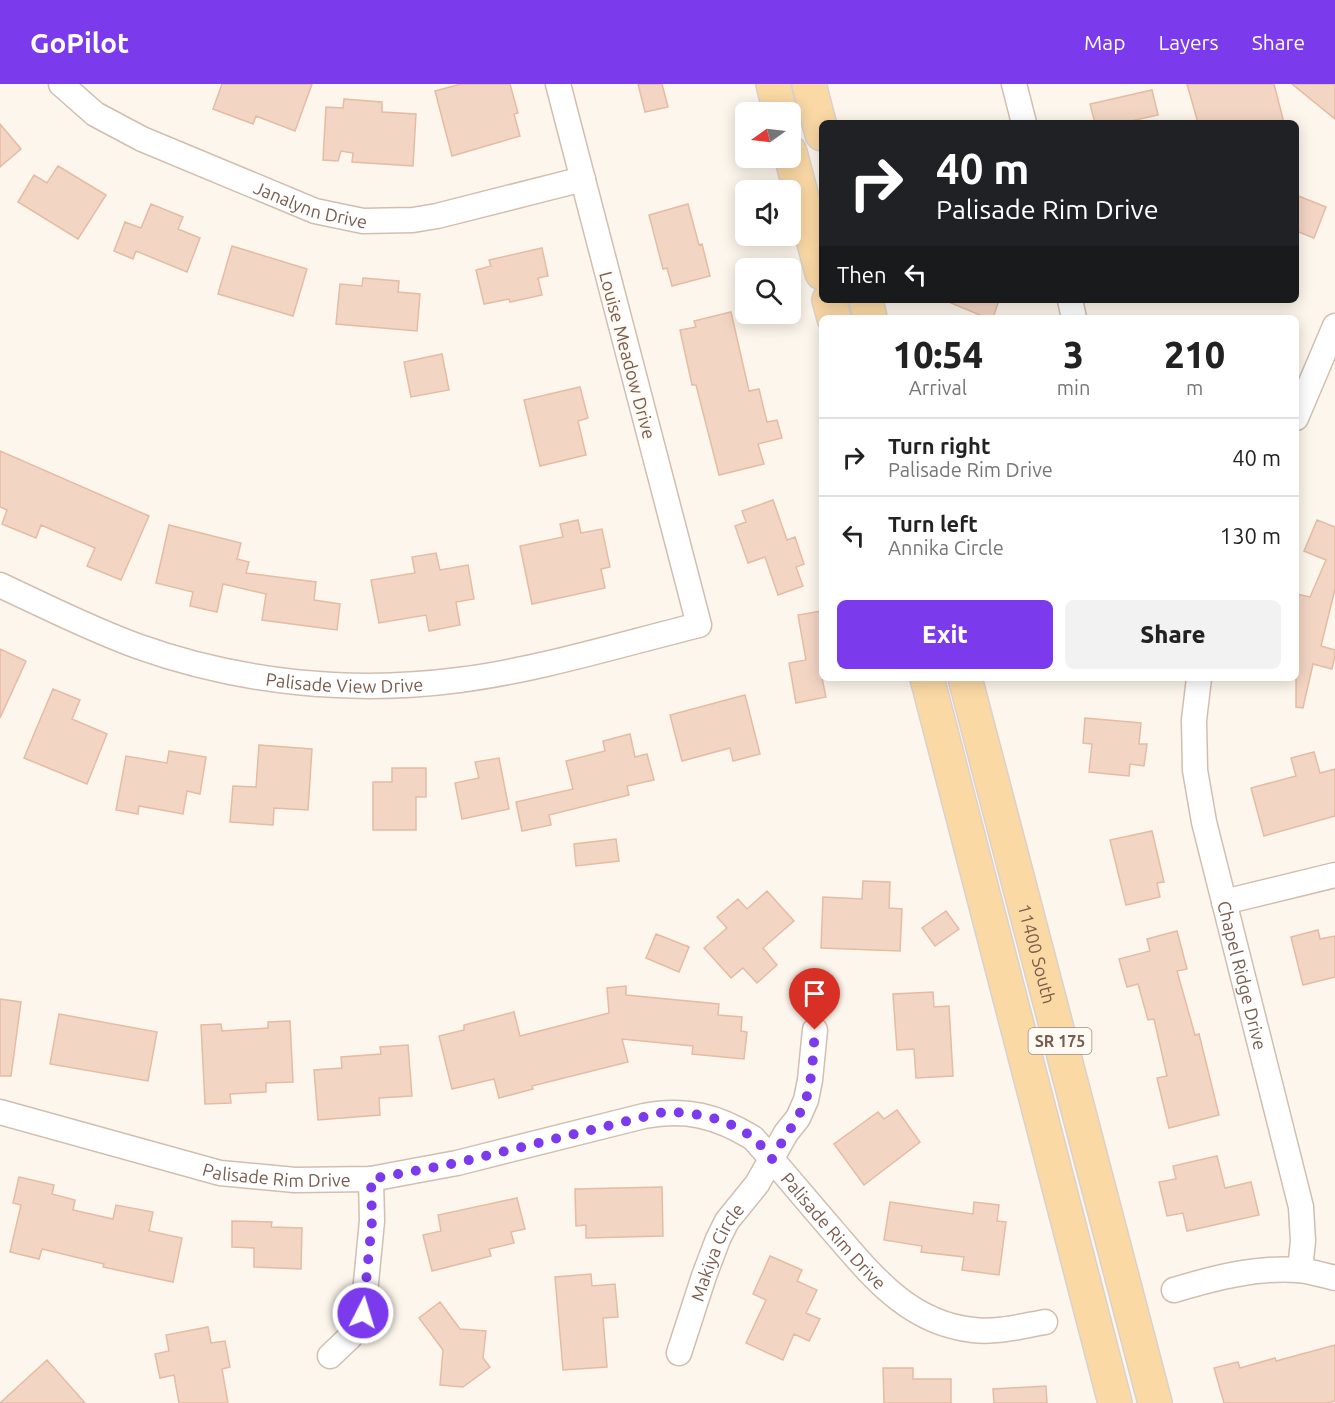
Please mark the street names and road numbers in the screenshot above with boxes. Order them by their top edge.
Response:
street label: Janalynn Drive [251,177,369,232]
street label: Louise Meadow Drive [596,269,660,441]
street label: Palisade View Drive [265,668,424,696]
street label: Chapel Ridge Drive [1214,898,1271,1052]
street label: 11400 South [1015,902,1060,1006]
road number: SR 175 [1028,1028,1092,1054]
street label: Palisade Rim Drive [200,1159,351,1190]
street label: Palisade Rim Drive [777,1168,890,1293]
street label: Makiya Circle [687,1199,747,1304]

